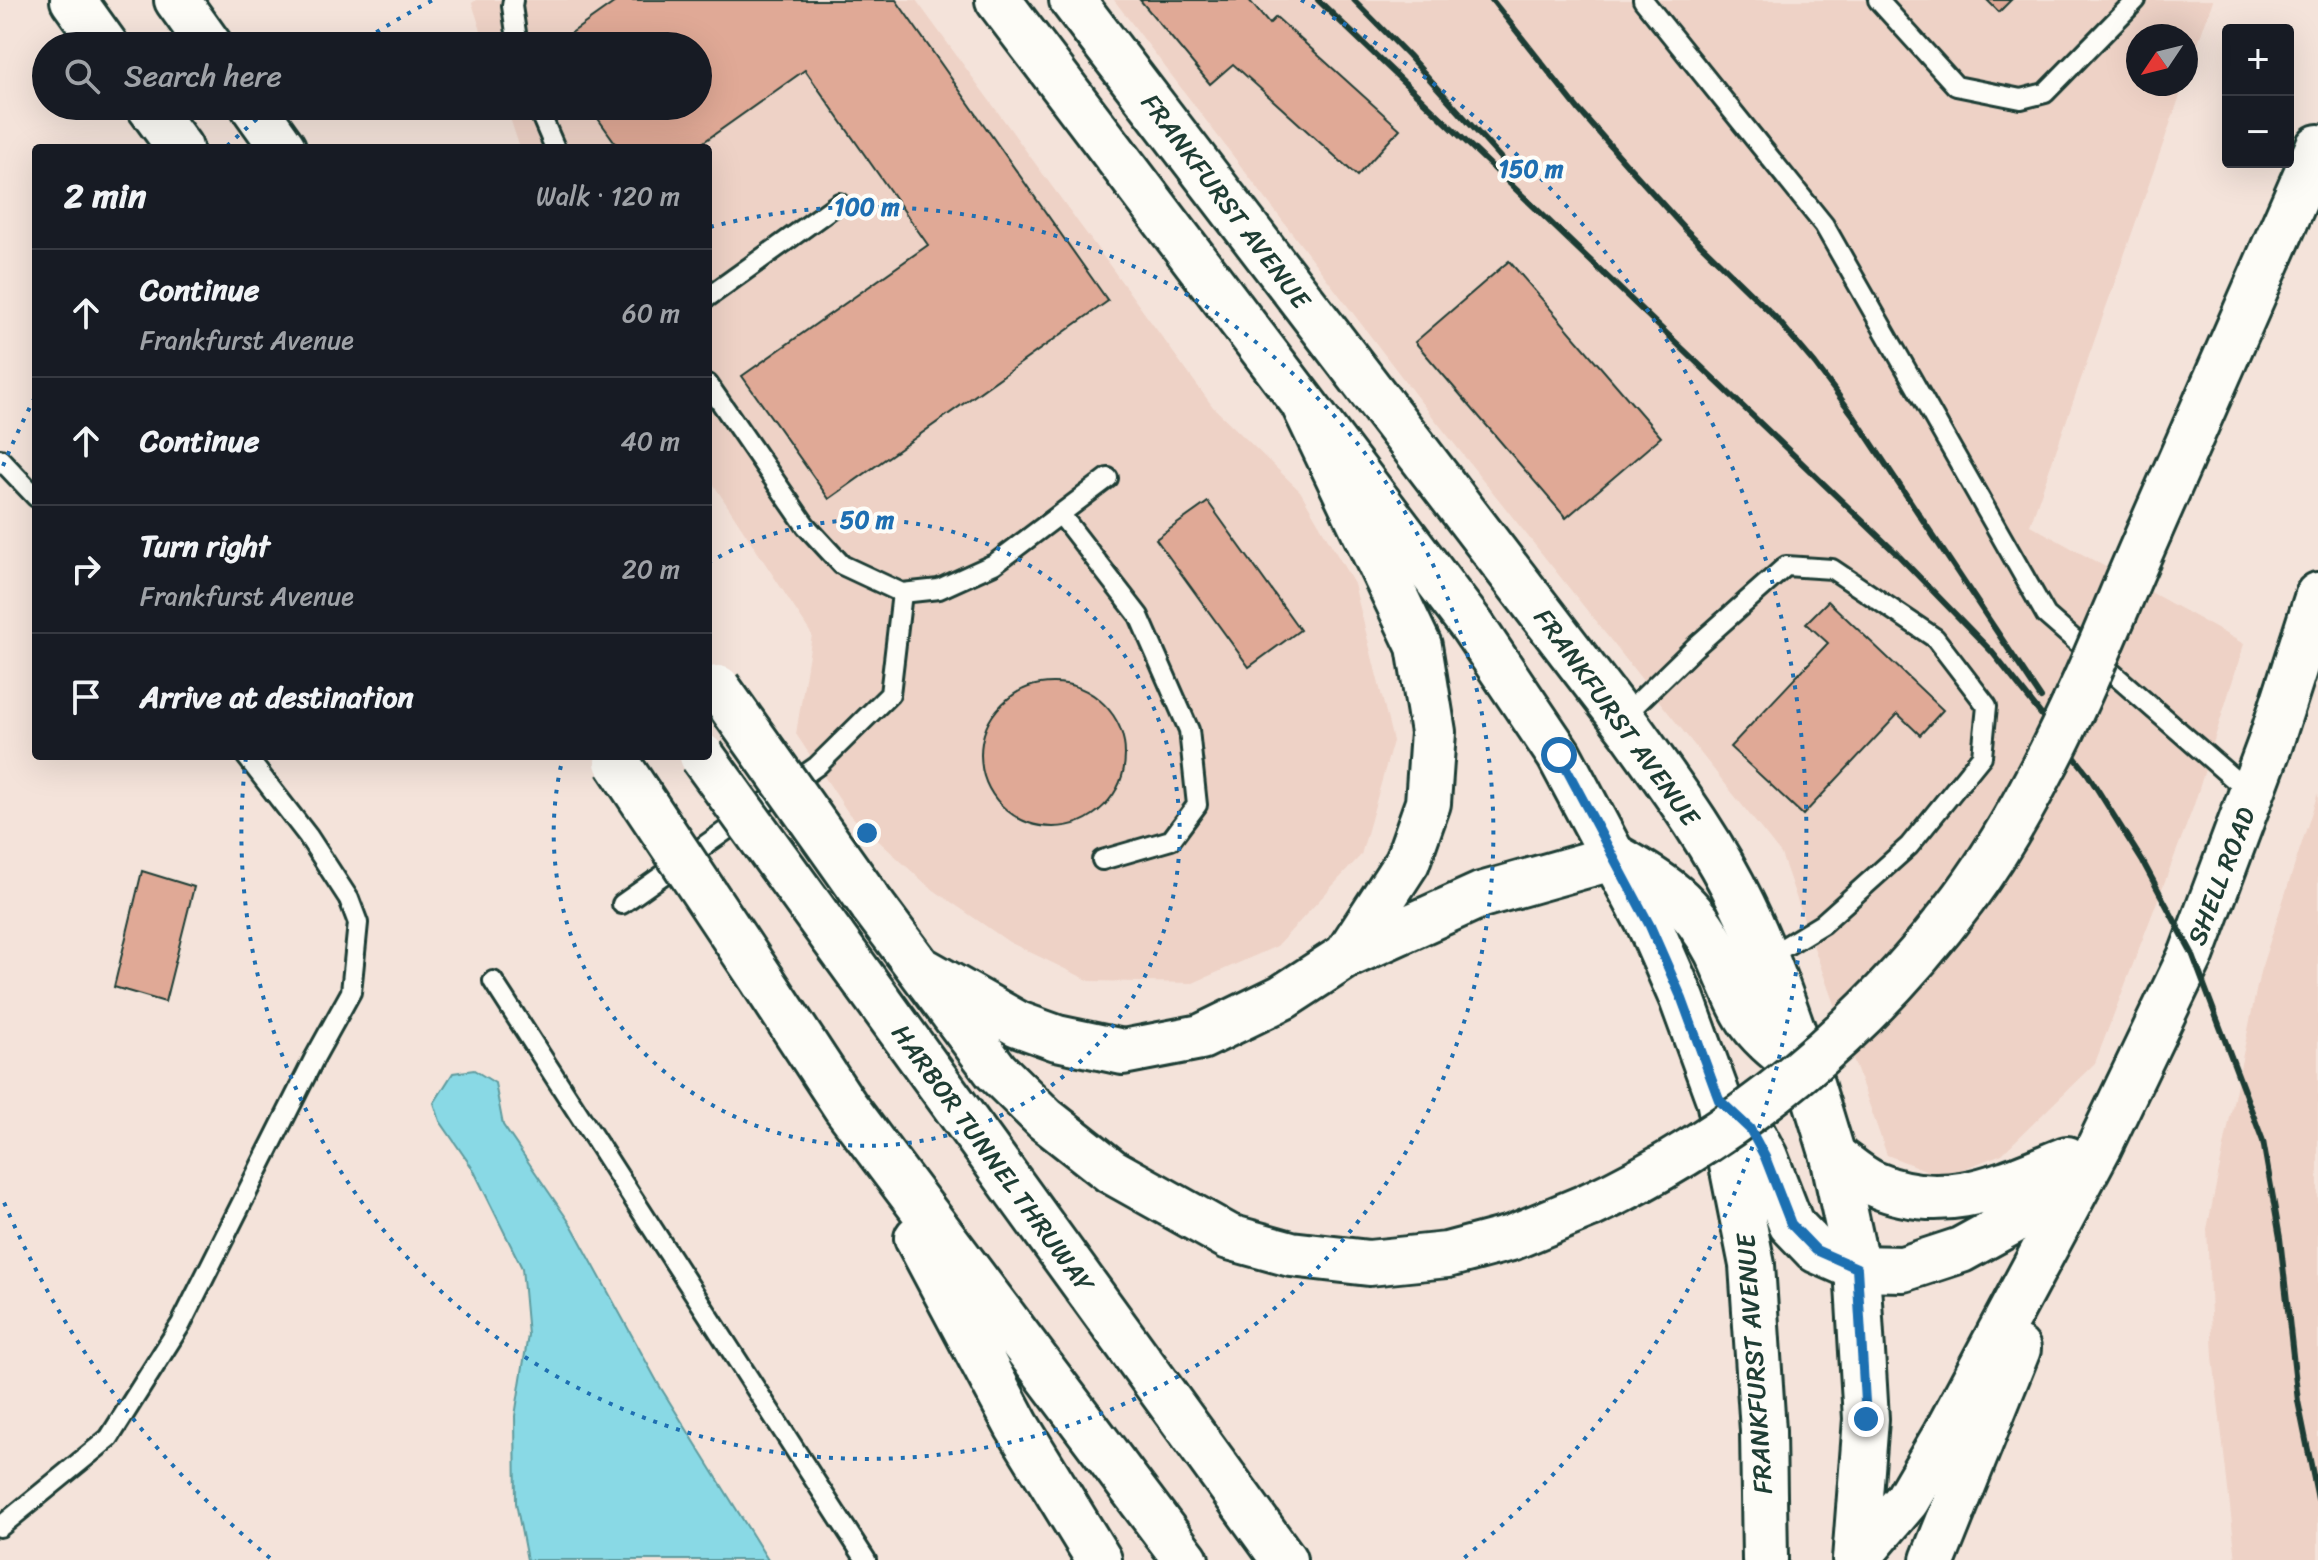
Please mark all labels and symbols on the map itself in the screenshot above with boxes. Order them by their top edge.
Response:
north arrow [2126,24,2198,96]
street label: FRANKFURST AVENUE [1129,83,1324,320]
text: 150 m [1499,148,1564,190]
text: 100 m [834,186,900,228]
text: 50 m [840,499,895,541]
street label: FRANKFURST AVENUE [1522,598,1713,837]
route start [1541,737,1577,773]
street label: SHELL ROAD [2174,800,2269,952]
centre of rings [853,819,881,847]
street label: HARBOR TUNNEL THRUWAY [879,1014,1108,1304]
street label: FRANKFURST AVENUE [1722,1231,1786,1496]
route end [1848,1401,1884,1437]

